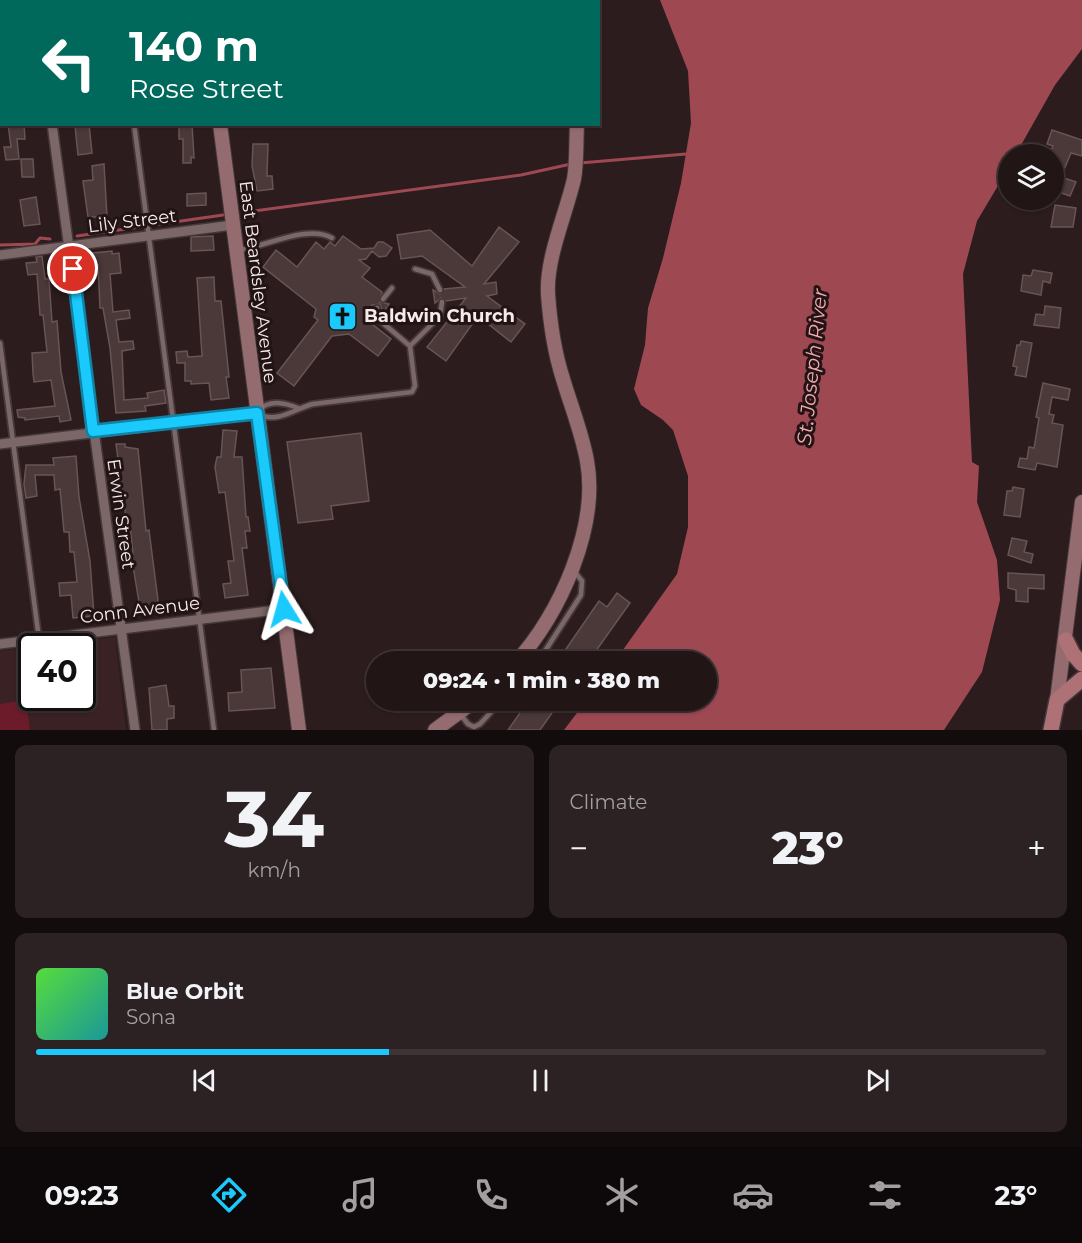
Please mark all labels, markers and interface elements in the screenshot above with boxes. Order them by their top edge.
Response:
text: 140 m [129,20,259,72]
icon: left [30,24,108,102]
text: Rose Street [129,72,284,105]
map controls [998,144,1064,210]
button: layers [998,144,1064,210]
street label: East Beardsley Avenue [235,179,281,385]
street label: Lily Street [86,205,178,237]
pin [47,243,98,294]
icon: arrive [56,252,89,285]
water label: St. Joseph River [792,287,832,446]
church icon: Baldwin Church [327,300,359,332]
place label: Baldwin Church [364,305,515,327]
street label: Erwin Street [102,457,140,571]
position arrow [252,577,316,641]
street label: Conn Avenue [79,592,201,628]
speed limit sign: 40 [18,633,96,711]
text: 09:24 · 1 min · 380 m [423,667,660,694]
text: 34 [224,771,324,867]
text: Climate [570,790,647,814]
text: 23° [772,820,844,875]
text: − [570,828,588,868]
text: + [1027,828,1046,868]
text: km/h [248,858,301,882]
text: Blue Orbit [126,978,244,1005]
text: Sona [126,1005,176,1029]
icon: previous [188,1064,221,1097]
icon: pause [524,1064,557,1097]
icon: next [861,1064,894,1097]
icon: directions [208,1174,250,1216]
icon: music [339,1174,381,1216]
icon: phone [470,1174,512,1216]
icon: climate [601,1174,643,1216]
icon: car [732,1174,774,1216]
icon: filters [864,1174,906,1216]
text: 09:23 [45,1179,119,1212]
text: 23° [995,1179,1037,1212]

